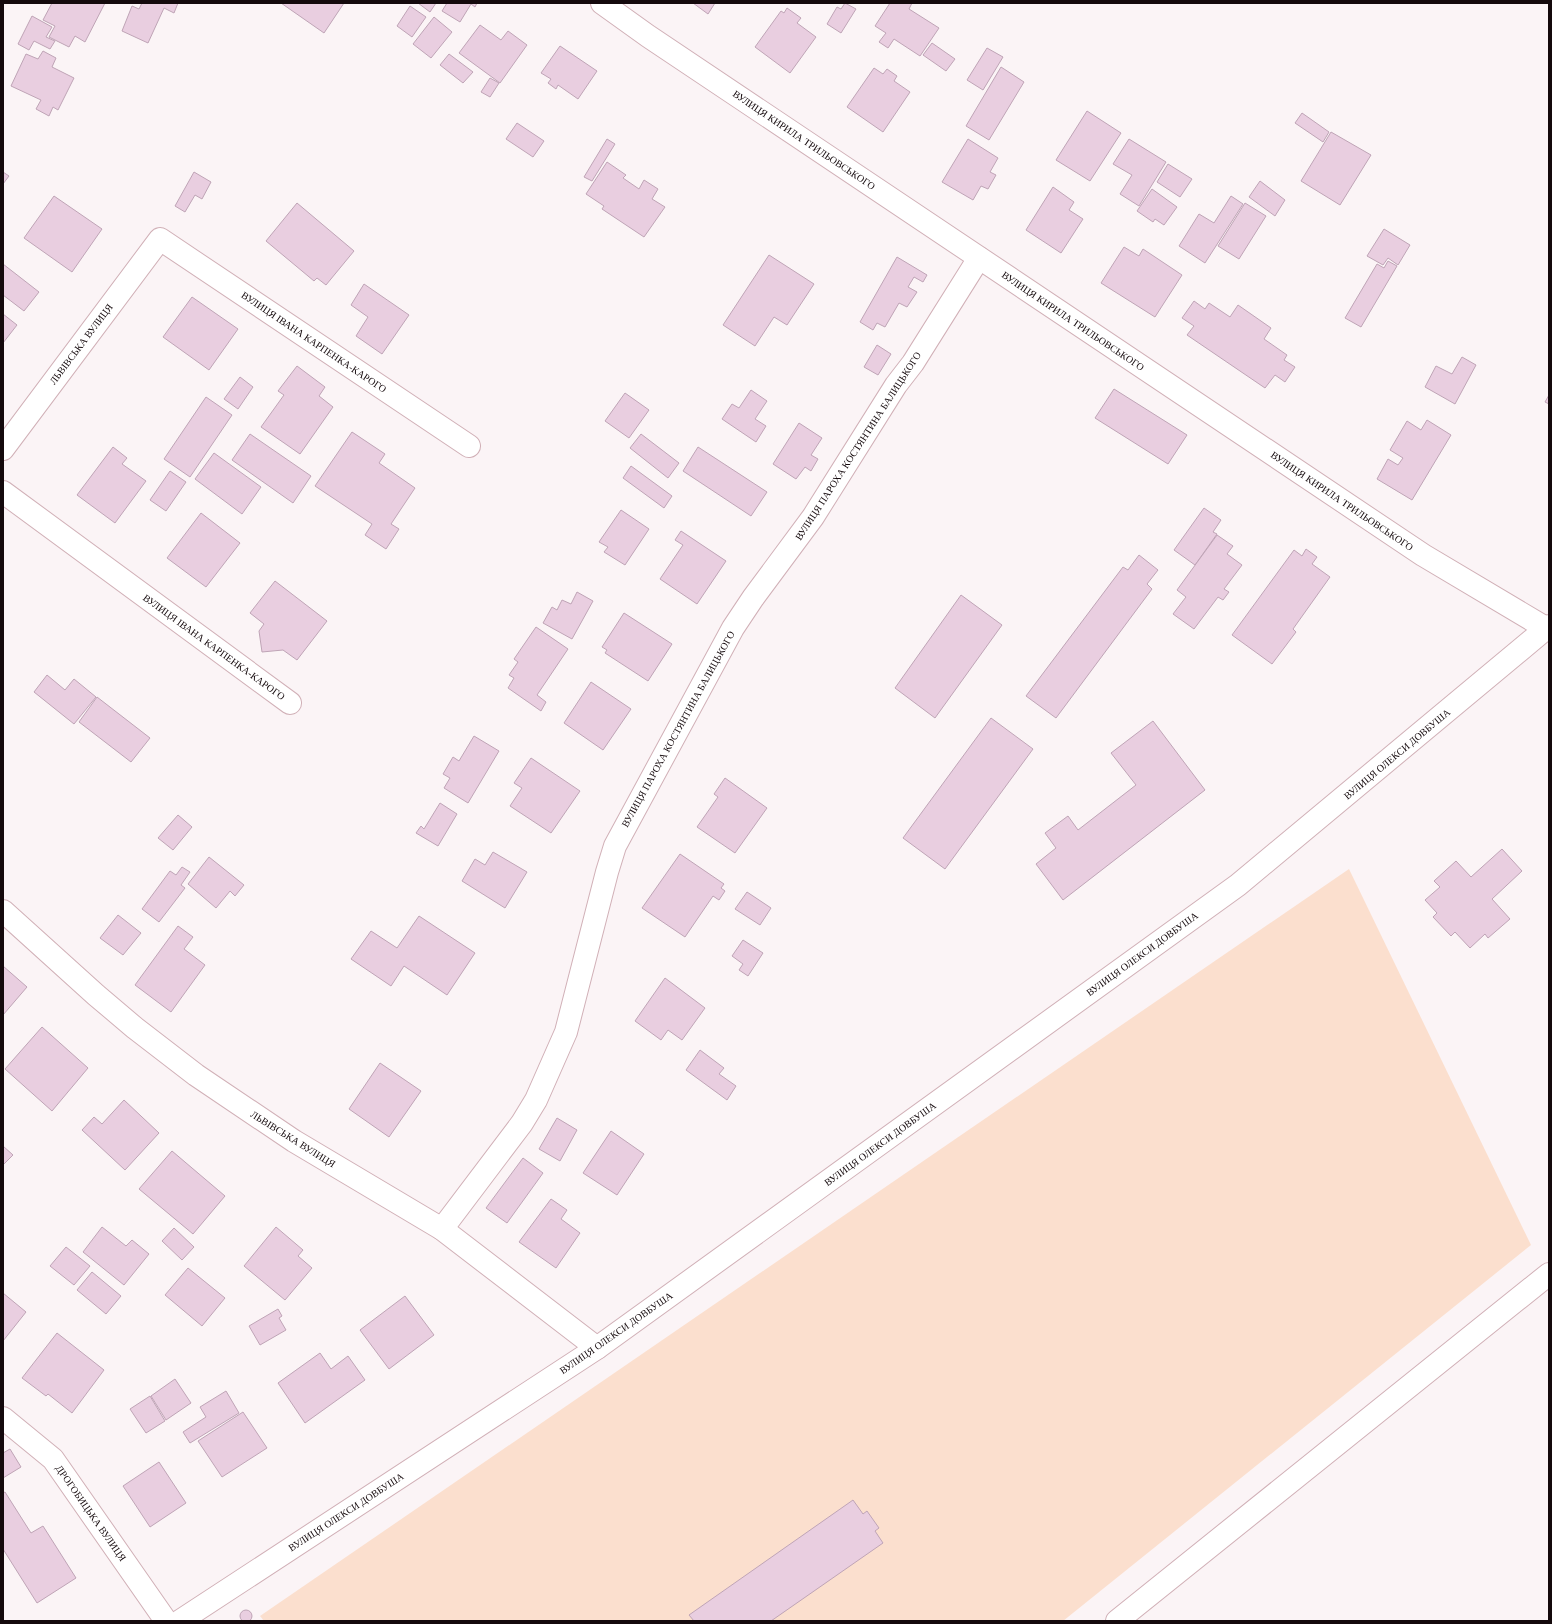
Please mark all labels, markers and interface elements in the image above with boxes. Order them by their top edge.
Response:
street label: ВУЛИЦЯ КИРИЛА ТРИЛЬОВСЬКОГО [731,88,877,192]
street label: ВУЛИЦЯ КИРИЛА ТРИЛЬОВСЬКОГО [1000,269,1146,373]
street label: ВУЛИЦЯ ІВАНА КАРПЕНКА-КАРОГО [239,289,389,395]
street label: ЛЬВІВСЬКА ВУЛИЦЯ [47,301,115,386]
street label: ВУЛИЦЯ ПАРОХА КОСТЯНТИНА БАЛИЦЬКОГО [793,350,923,542]
street label: ВУЛИЦЯ КИРИЛА ТРИЛЬОВСЬКОГО [1269,449,1415,553]
street label: ВУЛИЦЯ ІВАНА КАРПЕНКА-КАРОГО [141,592,287,702]
street label: ВУЛИЦЯ ПАРОХА КОСТЯНТИНА БАЛИЦЬКОГО [619,629,737,829]
street label: ВУЛИЦЯ ОЛЕКСИ ДОВБУША [1342,706,1453,802]
street label: ВУЛИЦЯ ОЛЕКСИ ДОВБУША [1084,909,1201,998]
street label: ВУЛИЦЯ ОЛЕКСИ ДОВБУША [822,1099,939,1188]
street label: ЛЬВІВСЬКА ВУЛИЦЯ [249,1108,338,1170]
street label: ВУЛИЦЯ ОЛЕКСИ ДОВБУША [557,1289,675,1376]
street label: ДРОГОБИЦЬКА ВУЛИЦЯ [54,1463,129,1563]
street label: ВУЛИЦЯ ОЛЕКСИ ДОВБУША [286,1470,406,1553]

